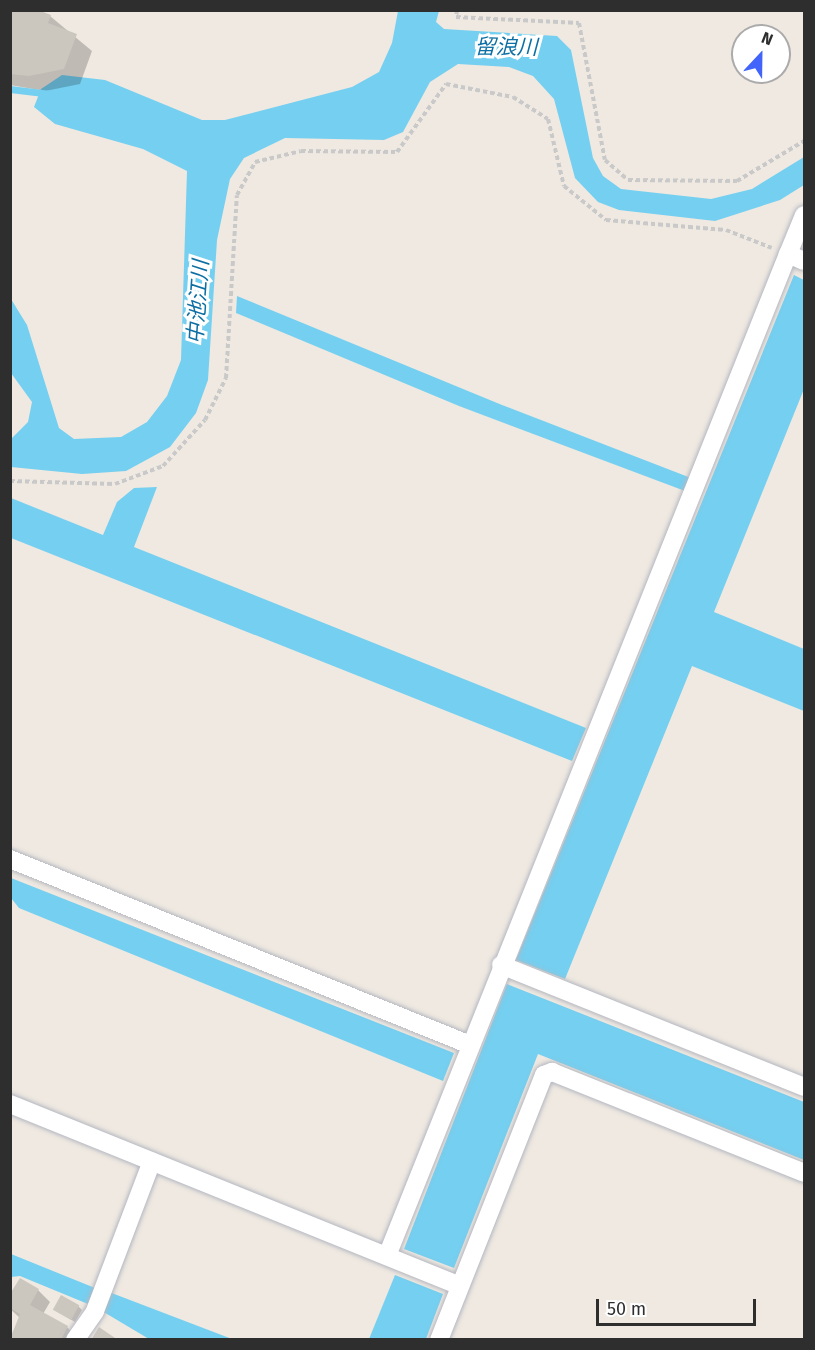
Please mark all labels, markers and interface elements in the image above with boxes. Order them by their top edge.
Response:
north arrow [731,24,791,84]
text: N [759,28,776,49]
water label: 留浪川 [474,34,538,60]
water label: 中池江川 [183,259,213,345]
scale bar [599,1287,760,1325]
text: 50 m [607,1298,646,1320]

